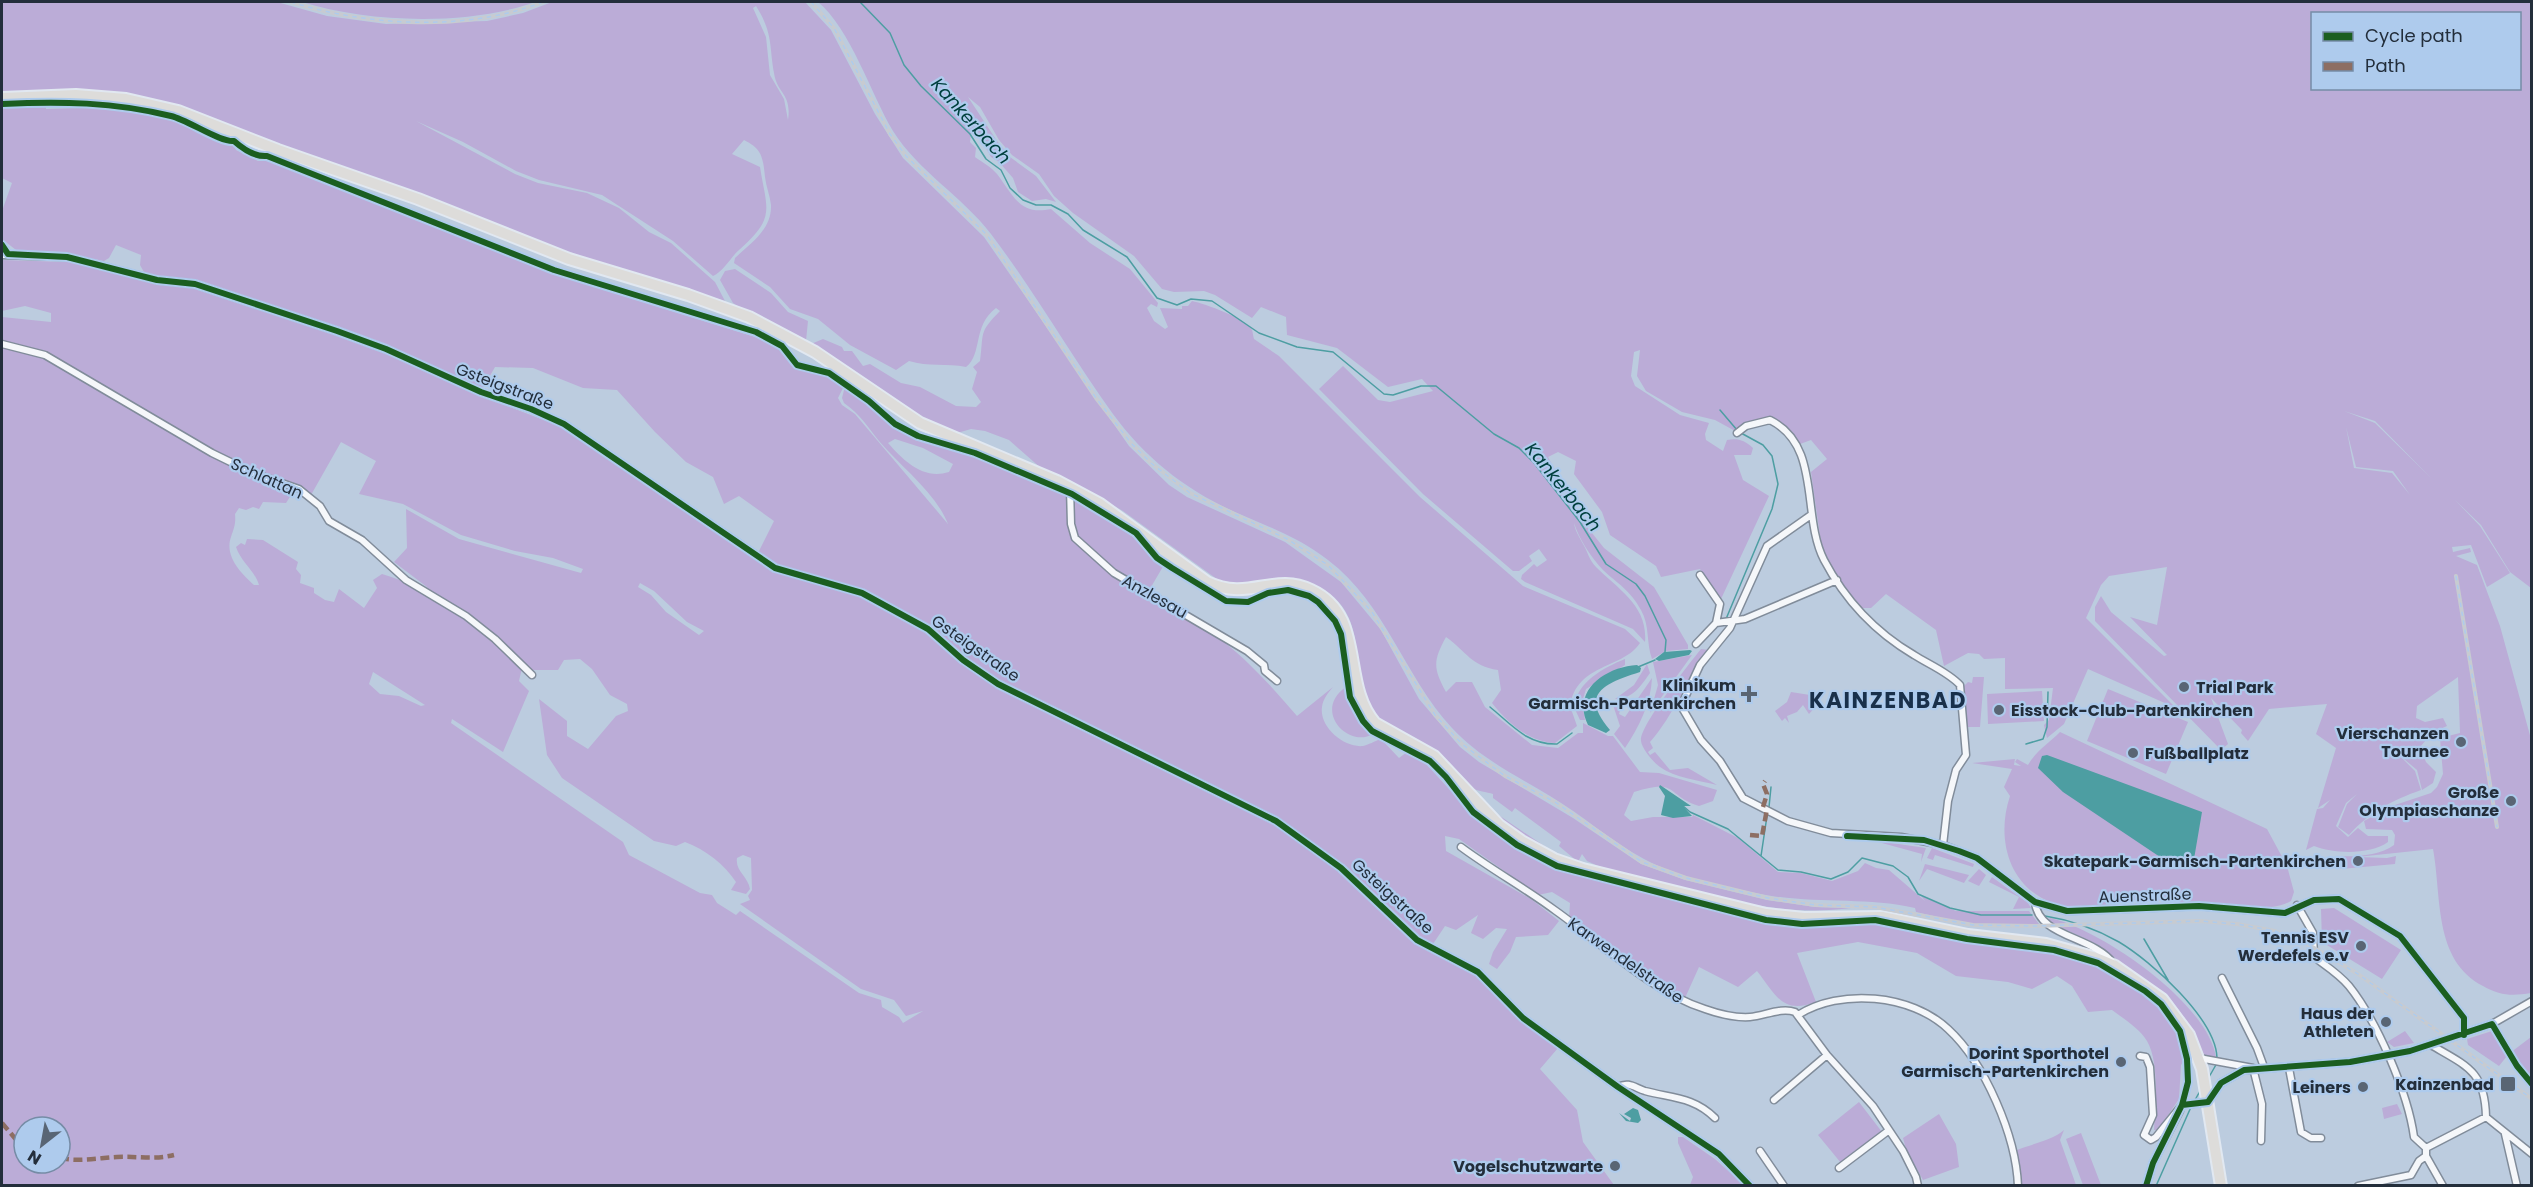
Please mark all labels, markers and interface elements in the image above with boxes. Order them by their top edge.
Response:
legend [2311,12,2521,90]
text: Cycle path [2365,23,2463,48]
text: Path [2365,53,2406,78]
water label: Kankerbach [926,72,1017,169]
street label: Gsteigstraße [453,357,557,416]
water label: Kankerbach [1520,437,1607,537]
street label: Schlattan [227,452,307,505]
street label: Anzlesau [1118,569,1192,624]
street label: Gsteigstraße [927,609,1025,687]
place label: Klinikum Garmisch-Partenkirchen [1528,674,1736,715]
place label: Trial Park [2196,676,2274,699]
marker: Trial Park [2177,680,2191,694]
marker: Klinikum Garmisch-Partenkirchen [1740,685,1758,703]
district label: KAINZENBAD [1809,685,1967,716]
place label: Eisstock-Club-Partenkirchen [2011,699,2253,722]
marker: Eisstock-Club-Partenkirchen [1992,703,2006,717]
place label: Vierschanzen Tournee [2336,722,2449,763]
marker: Vierschanzen Tournee [2454,735,2468,749]
place label: Fußballplatz [2145,742,2249,765]
marker: Fußballplatz [2126,746,2140,760]
place label: Große Olympiaschanze [2359,781,2499,822]
marker: Große Olympiaschanze [2504,794,2518,808]
place label: Skatepark-Garmisch-Partenkirchen [2044,850,2346,873]
street label: Gsteigstraße [1347,853,1439,939]
marker: Skatepark-Garmisch-Partenkirchen [2351,854,2365,868]
street label: Auenstraße [2098,882,2192,909]
street label: Karwendelstraße [1563,912,1688,1009]
place label: Tennis ESV Werdefels e.v [2238,926,2349,967]
marker: Tennis ESV Werdefels e.v [2354,939,2368,953]
place label: Haus der Athleten [2301,1002,2374,1043]
marker: Haus der Athleten [2379,1015,2393,1029]
place label: Dorint Sporthotel Garmisch-Partenkirchen [1901,1042,2109,1083]
marker: Dorint Sporthotel Garmisch-Partenkirchen [2114,1055,2128,1069]
place label: Kainzenbad [2395,1073,2494,1096]
marker: Kainzenbad [2499,1075,2517,1093]
place label: Leiners [2292,1076,2351,1099]
marker: Leiners [2356,1080,2370,1094]
north arrow [12,1115,72,1175]
text: N [23,1144,46,1170]
place label: Vogelschutzwarte [1453,1155,1603,1178]
marker: Vogelschutzwarte [1608,1159,1622,1173]

